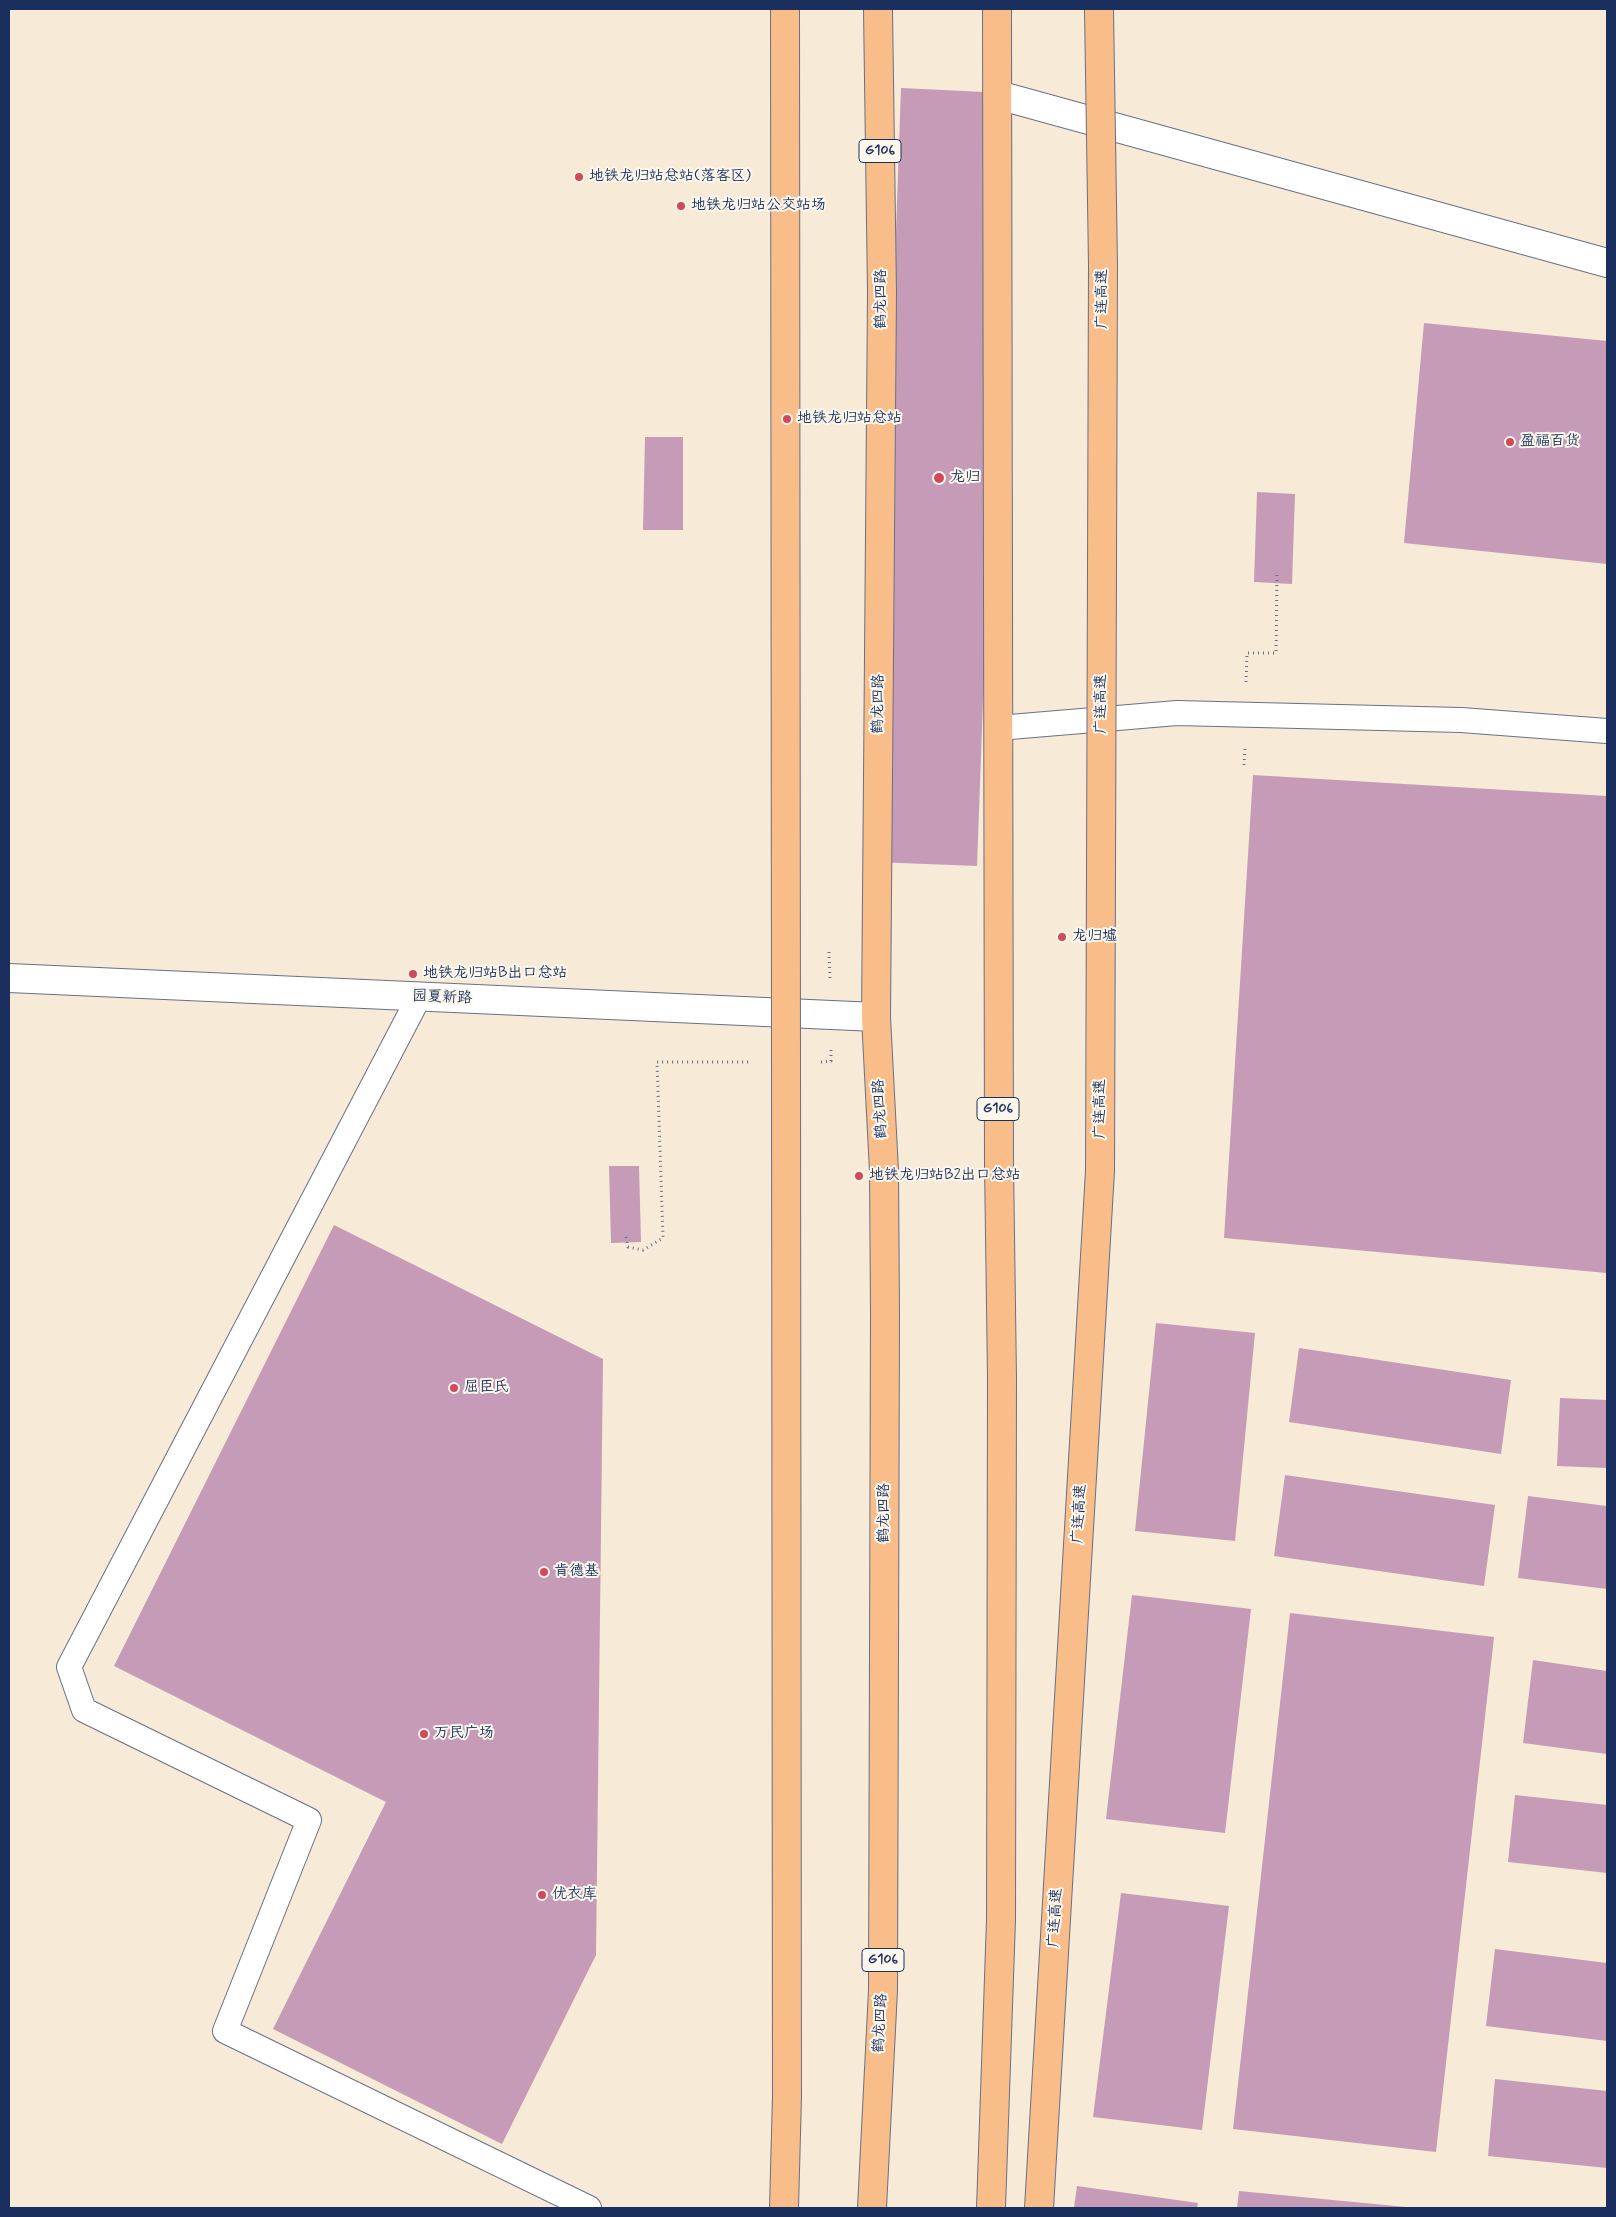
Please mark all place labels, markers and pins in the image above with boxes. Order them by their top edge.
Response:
place label: 地铁龙归站总站(落客区) [589,168,751,186]
marker: 地铁龙归站总站(落客区) [573,171,585,183]
place label: 地铁龙归站公交站场 [691,197,826,215]
marker: 地铁龙归站公交站场 [675,200,687,212]
place label: 地铁龙归站总站 [797,410,902,428]
marker: 地铁龙归站总站 [781,413,793,425]
place label: 盈福百货 [1520,433,1580,451]
marker: 盈福百货 [1504,436,1516,448]
place label: 龙归 [950,469,980,487]
marker: 龙归 [932,471,946,485]
place label: 龙归墟 [1072,928,1117,946]
marker: 龙归墟 [1056,931,1068,943]
place label: 地铁龙归站B出口总站 [423,965,567,983]
marker: 地铁龙归站B出口总站 [407,968,419,980]
place label: 地铁龙归站B2出口总站 [869,1167,1021,1185]
marker: 地铁龙归站B2出口总站 [853,1170,865,1182]
place label: 屈臣氏 [464,1379,509,1397]
marker: 屈臣氏 [448,1382,460,1394]
place label: 肯德基 [554,1563,599,1581]
marker: 肯德基 [538,1566,550,1578]
place label: 万民广场 [434,1725,494,1743]
marker: 万民广场 [418,1728,430,1740]
place label: 优衣库 [552,1886,597,1904]
marker: 优衣库 [536,1889,548,1901]

